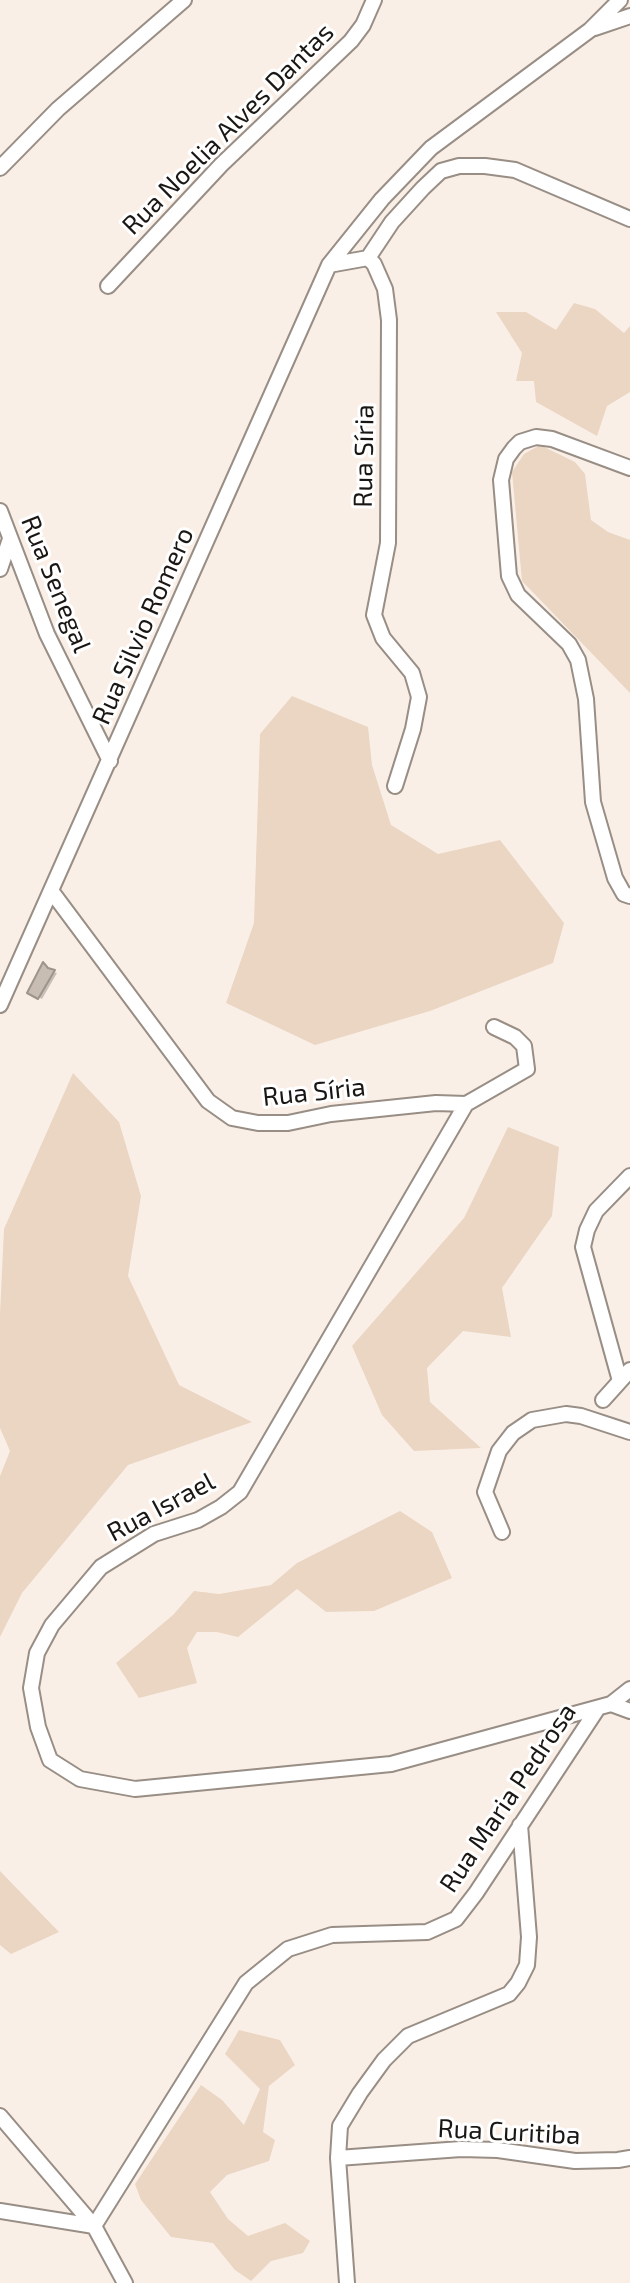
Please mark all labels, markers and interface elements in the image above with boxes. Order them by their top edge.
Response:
street label: Rua Noelia Alves Dantas [116,17,340,241]
street label: Rua Síria [348,404,380,508]
street label: Rua Senegal [14,511,98,657]
street label: Rua Silvio Romero [86,523,200,729]
street label: Rua Síria [261,1071,367,1113]
street label: Rua Israel [102,1466,220,1548]
street label: Rua Maria Pedrosa [433,1698,583,1898]
street label: Rua Curitiba [437,2113,581,2151]

